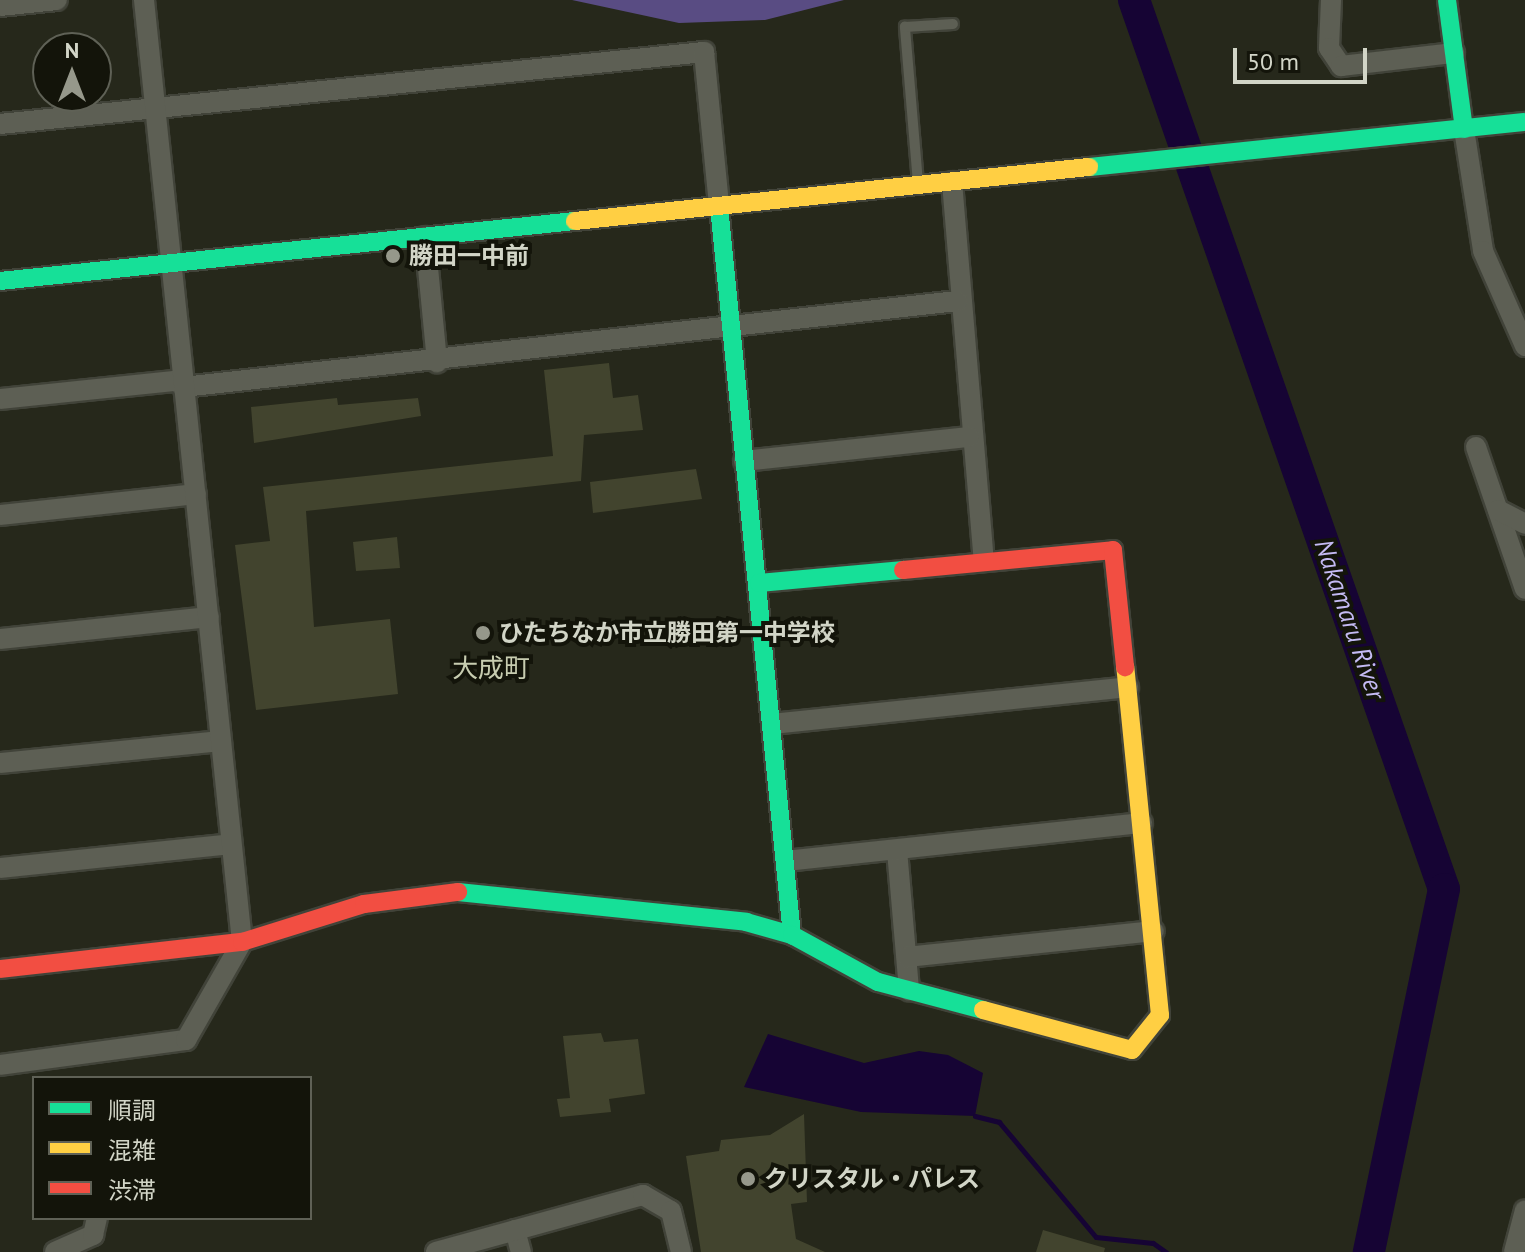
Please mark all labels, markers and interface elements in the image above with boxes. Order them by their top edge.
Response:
north arrow [32,32,112,112]
scale bar [1237,32,1371,82]
text: N [65,36,79,64]
text: 50 m [1247,46,1299,77]
place label: 勝田一中前 [409,242,529,270]
marker: 勝田一中前 [384,247,402,265]
water label: Nakamaru River [1308,535,1392,703]
place label: ひたちなか市立勝田第一中学校 [499,619,835,647]
marker: ひたちなか市立勝田第一中学校 [474,624,492,642]
district label: 大成町 [452,652,530,684]
legend [32,1076,312,1220]
text: 順調 [108,1095,156,1126]
text: 混雑 [108,1135,156,1166]
place label: クリスタル・パレス [764,1165,980,1193]
marker: クリスタル・パレス [739,1170,757,1188]
text: 渋滞 [108,1175,156,1206]

